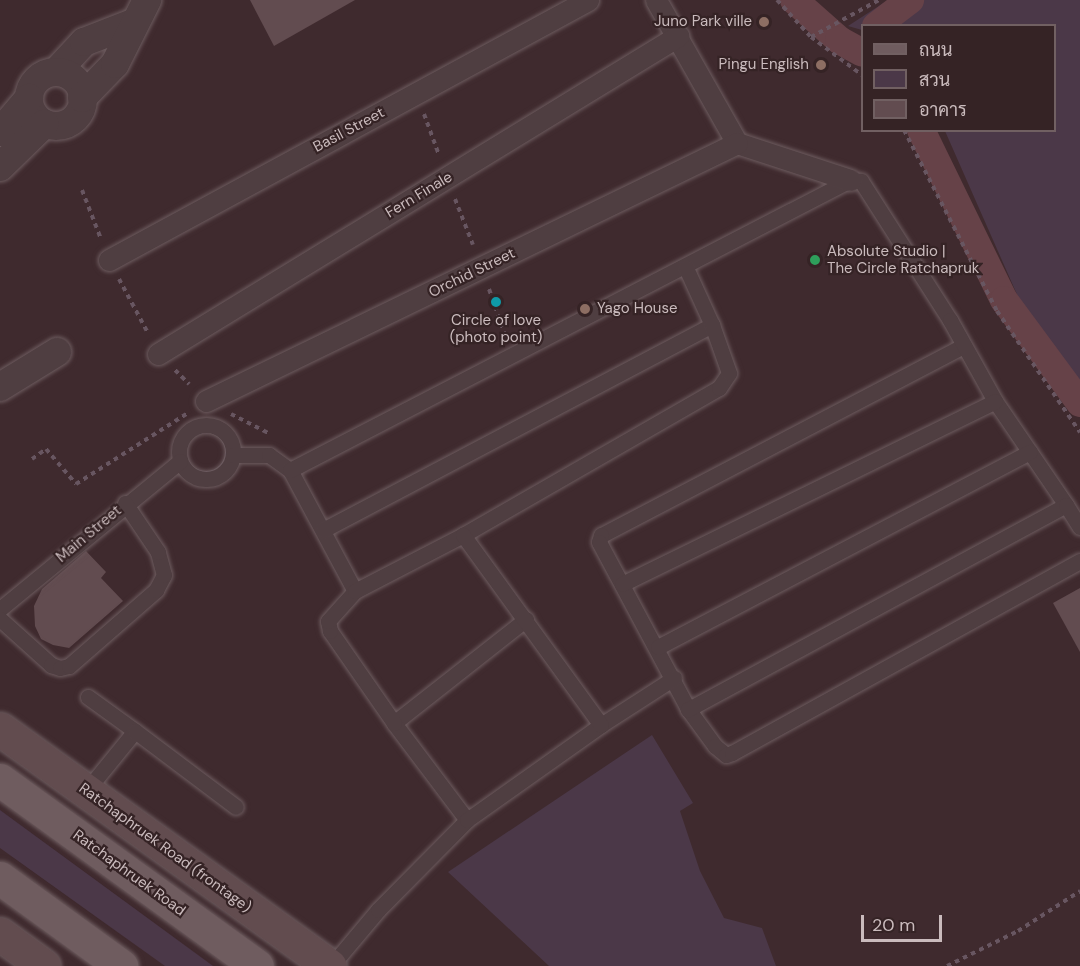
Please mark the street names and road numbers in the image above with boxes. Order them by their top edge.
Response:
street label: Basil Street [310,104,388,156]
street label: Fern Finale [382,168,456,222]
street label: Orchid Street [426,244,518,302]
street label: Main Street [53,502,125,566]
street label: Ratchaphruek Road (frontage) [75,779,255,917]
street label: Ratchaphruek Road [69,826,189,920]

